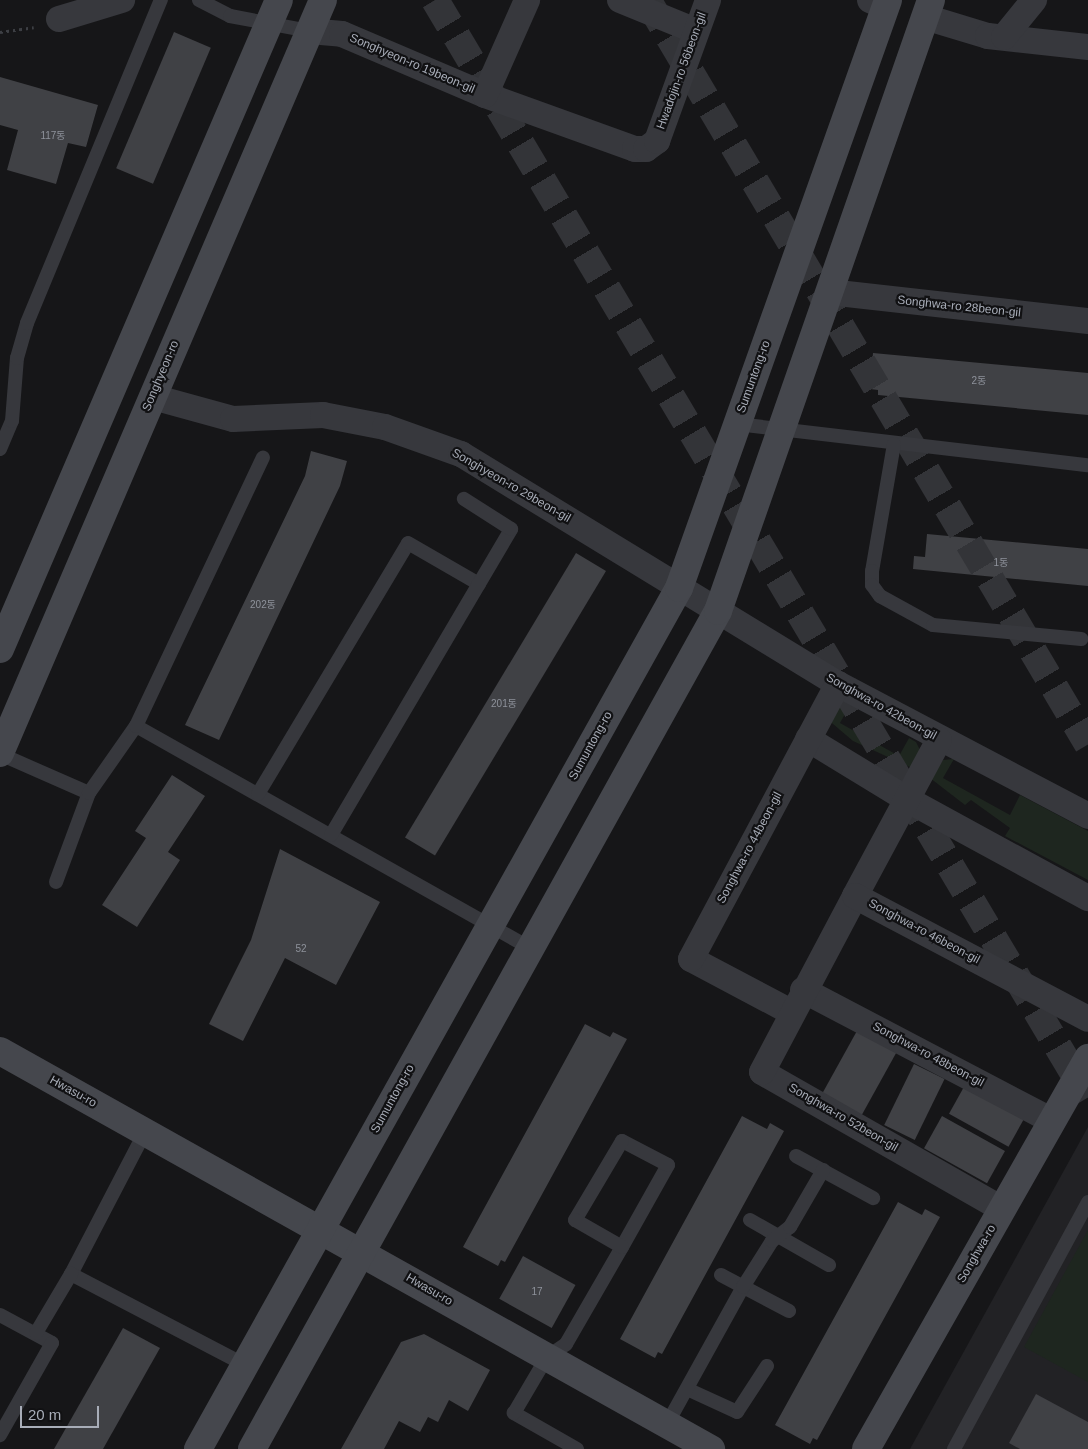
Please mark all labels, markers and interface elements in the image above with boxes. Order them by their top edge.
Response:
street label: Hwadojin-ro 56beon-gil [654,11,710,131]
street label: Songhyeon-ro 19beon-gil [347,31,477,97]
house number: 117동 [40,130,66,142]
street label: Songhwa-ro 28beon-gil [897,293,1021,321]
street label: Songhyeon-ro [140,338,182,414]
street label: Sumuntong-ro [734,339,774,415]
house number: 2동 [972,375,986,387]
street label: Songhyeon-ro 29beon-gil [449,446,573,526]
house number: 1동 [994,557,1008,569]
house number: 202동 [250,599,276,611]
street label: Songhwa-ro 42beon-gil [823,671,939,743]
house number: 201동 [491,698,517,710]
street label: Sumuntong-ro [566,709,616,783]
street label: Songhwa-ro 44beon-gil [715,790,785,906]
street label: Songhwa-ro 46beon-gil [866,897,982,967]
house number: 52 [295,943,307,955]
street label: Songhwa-ro 48beon-gil [870,1020,986,1090]
street label: Sumuntong-ro [368,1062,418,1136]
street label: Hwasu-ro [47,1073,99,1111]
street label: Songhwa-ro 52beon-gil [786,1081,900,1155]
street label: Songhwa-ro [955,1222,999,1286]
street label: Hwasu-ro [403,1271,455,1309]
house number: 17 [531,1286,543,1298]
scale bar [22,1396,101,1428]
text: 20 m [28,1406,61,1423]

